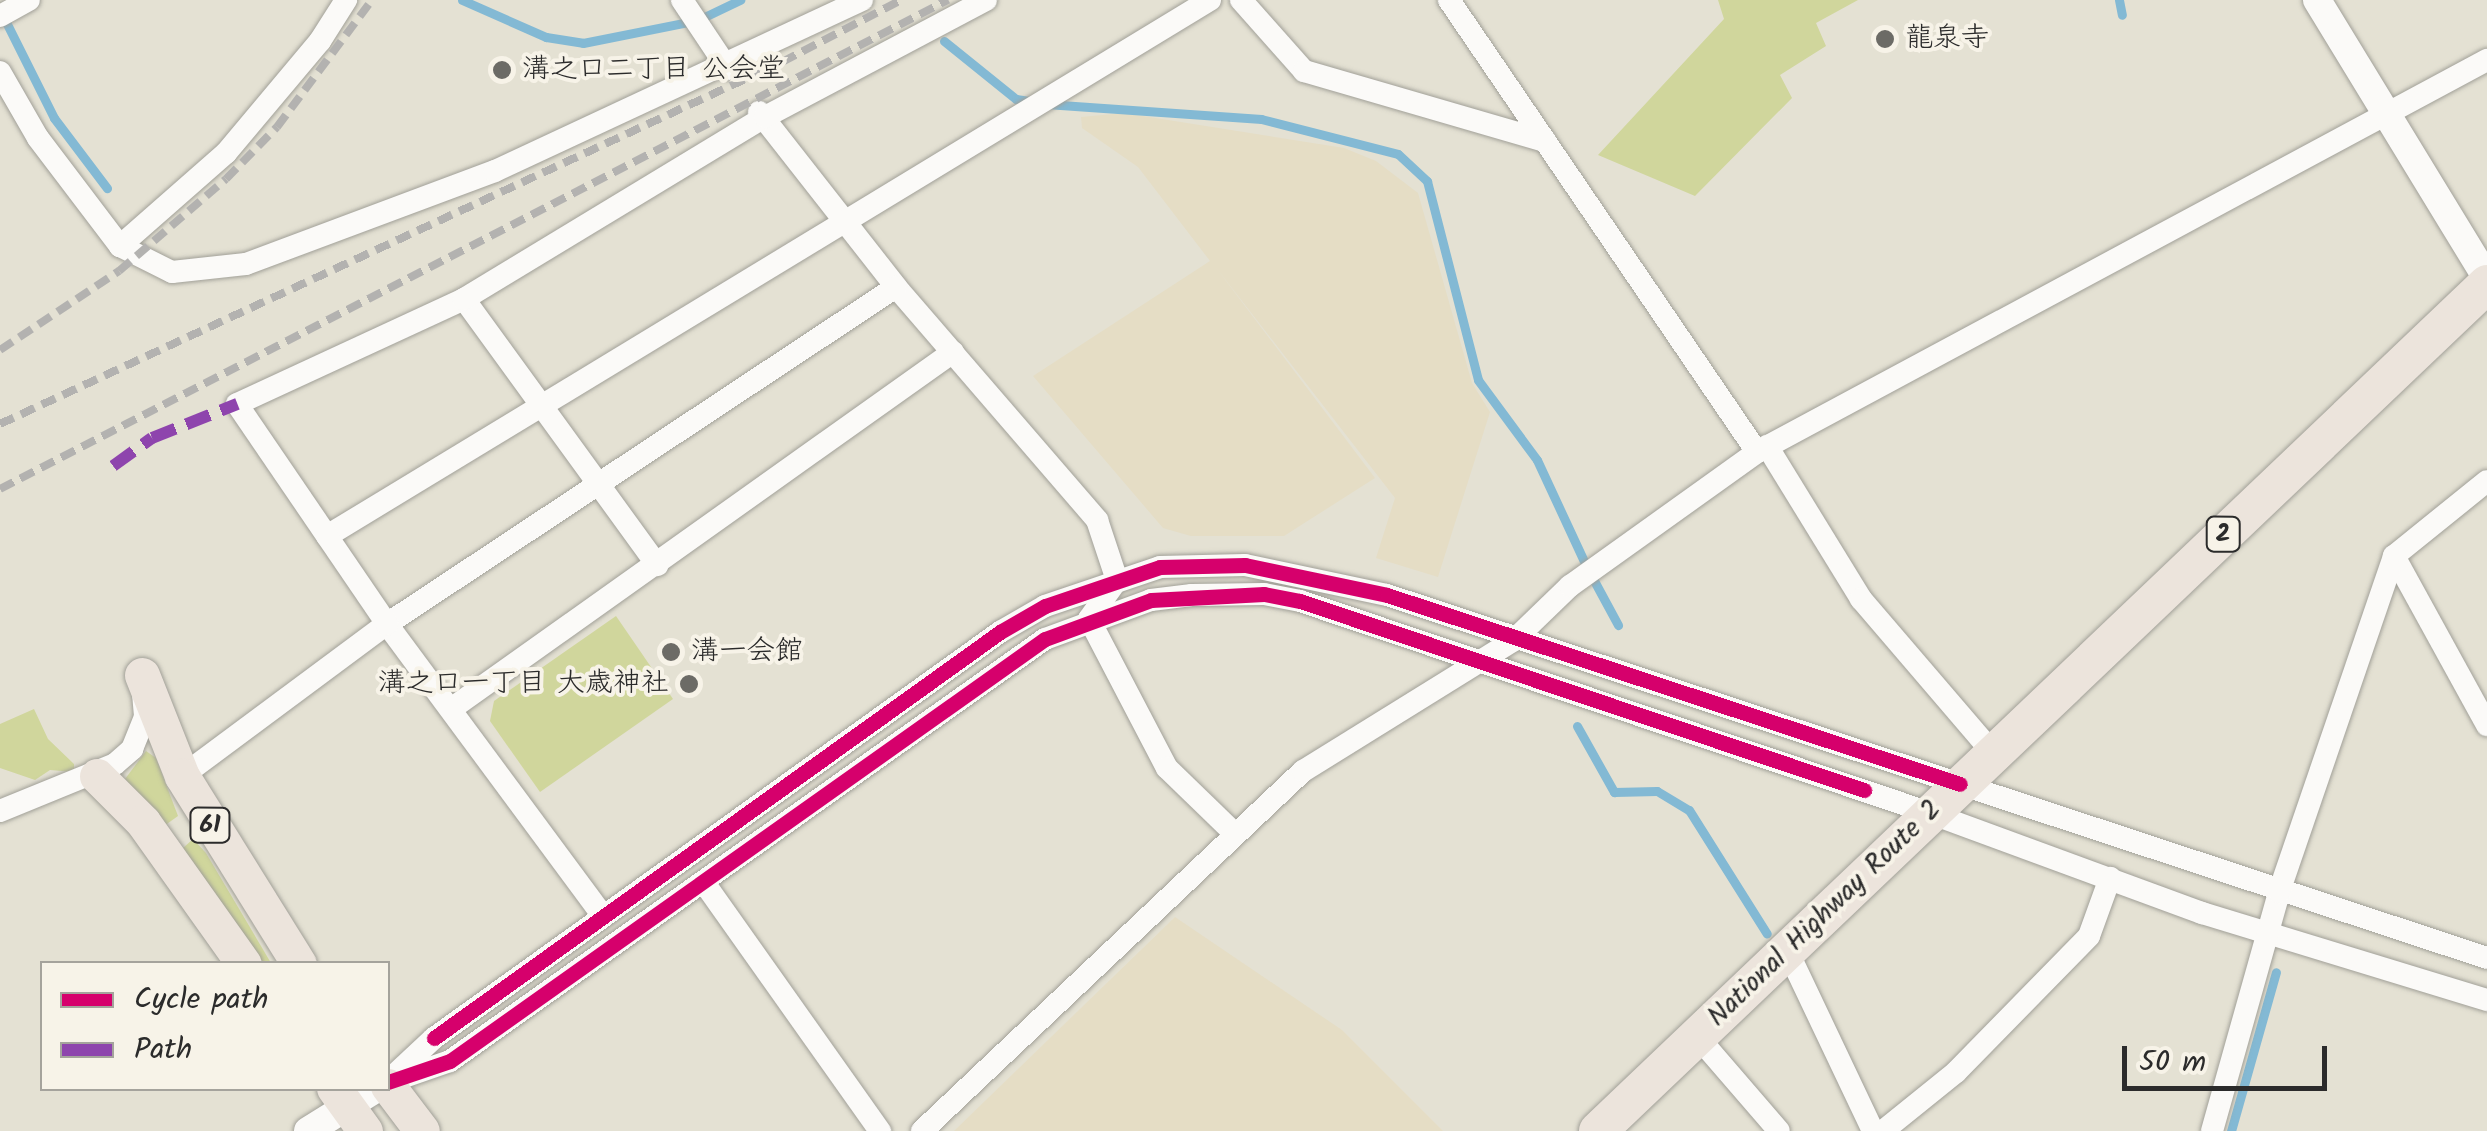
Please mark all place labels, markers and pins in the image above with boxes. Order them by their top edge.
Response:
place label: 龍泉寺 [1905,22,1989,56]
marker: 龍泉寺 [1874,28,1896,50]
place label: 溝之口二丁目 公会堂 [522,53,785,87]
marker: 溝之口二丁目 公会堂 [491,59,513,81]
place label: 溝一会館 [691,635,803,669]
marker: 溝一会館 [660,641,682,663]
place label: 溝之口一丁目 大歳神社 [378,667,669,701]
marker: 溝之口一丁目 大歳神社 [678,673,700,695]

